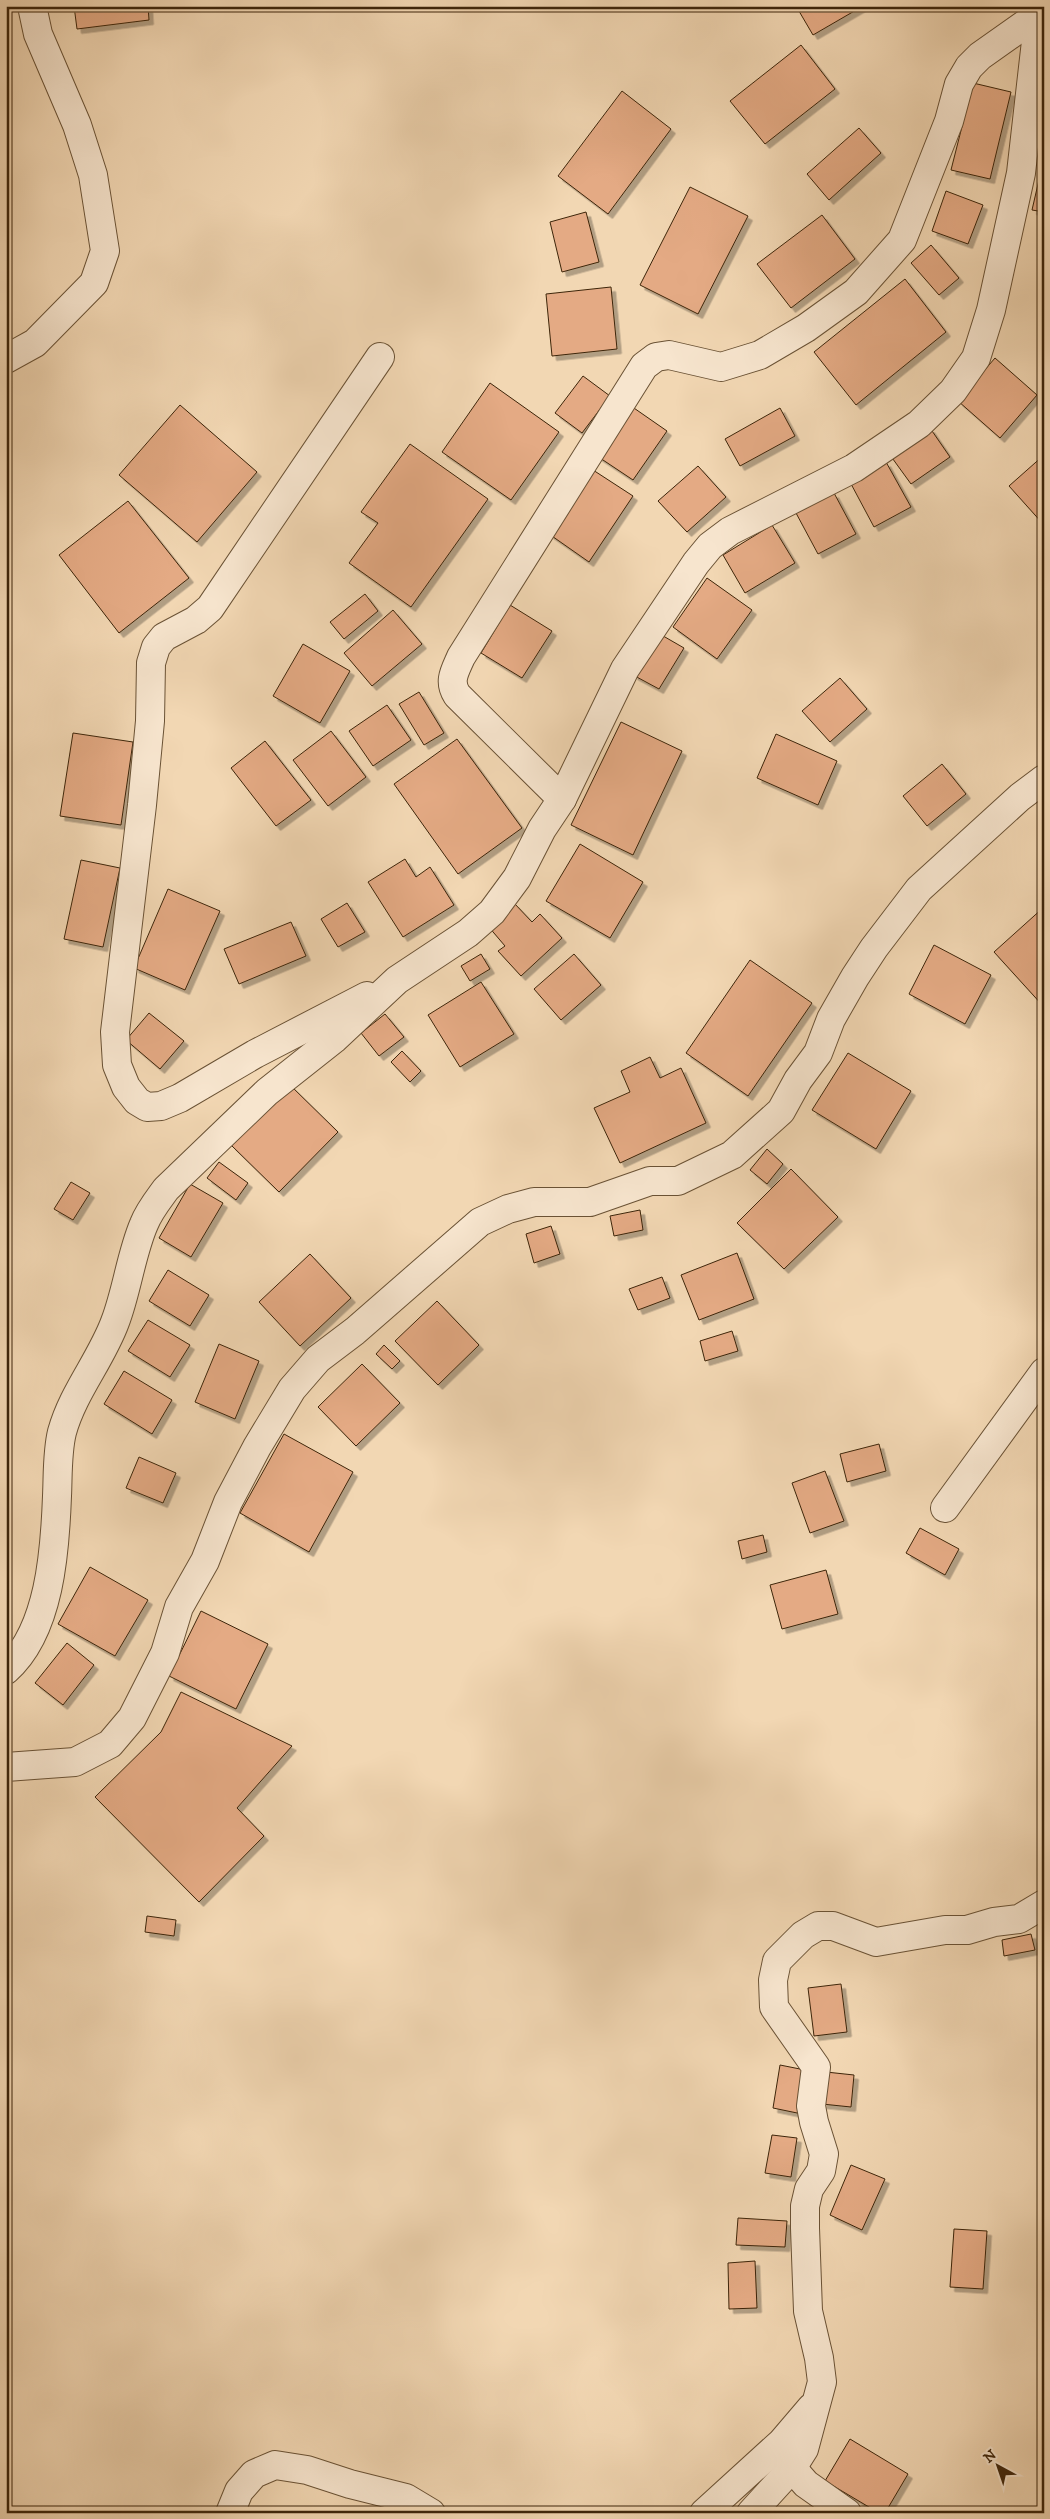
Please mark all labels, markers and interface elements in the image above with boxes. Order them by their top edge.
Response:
north arrow [972,2442,1022,2492]
text: N [980,2446,1001,2467]

